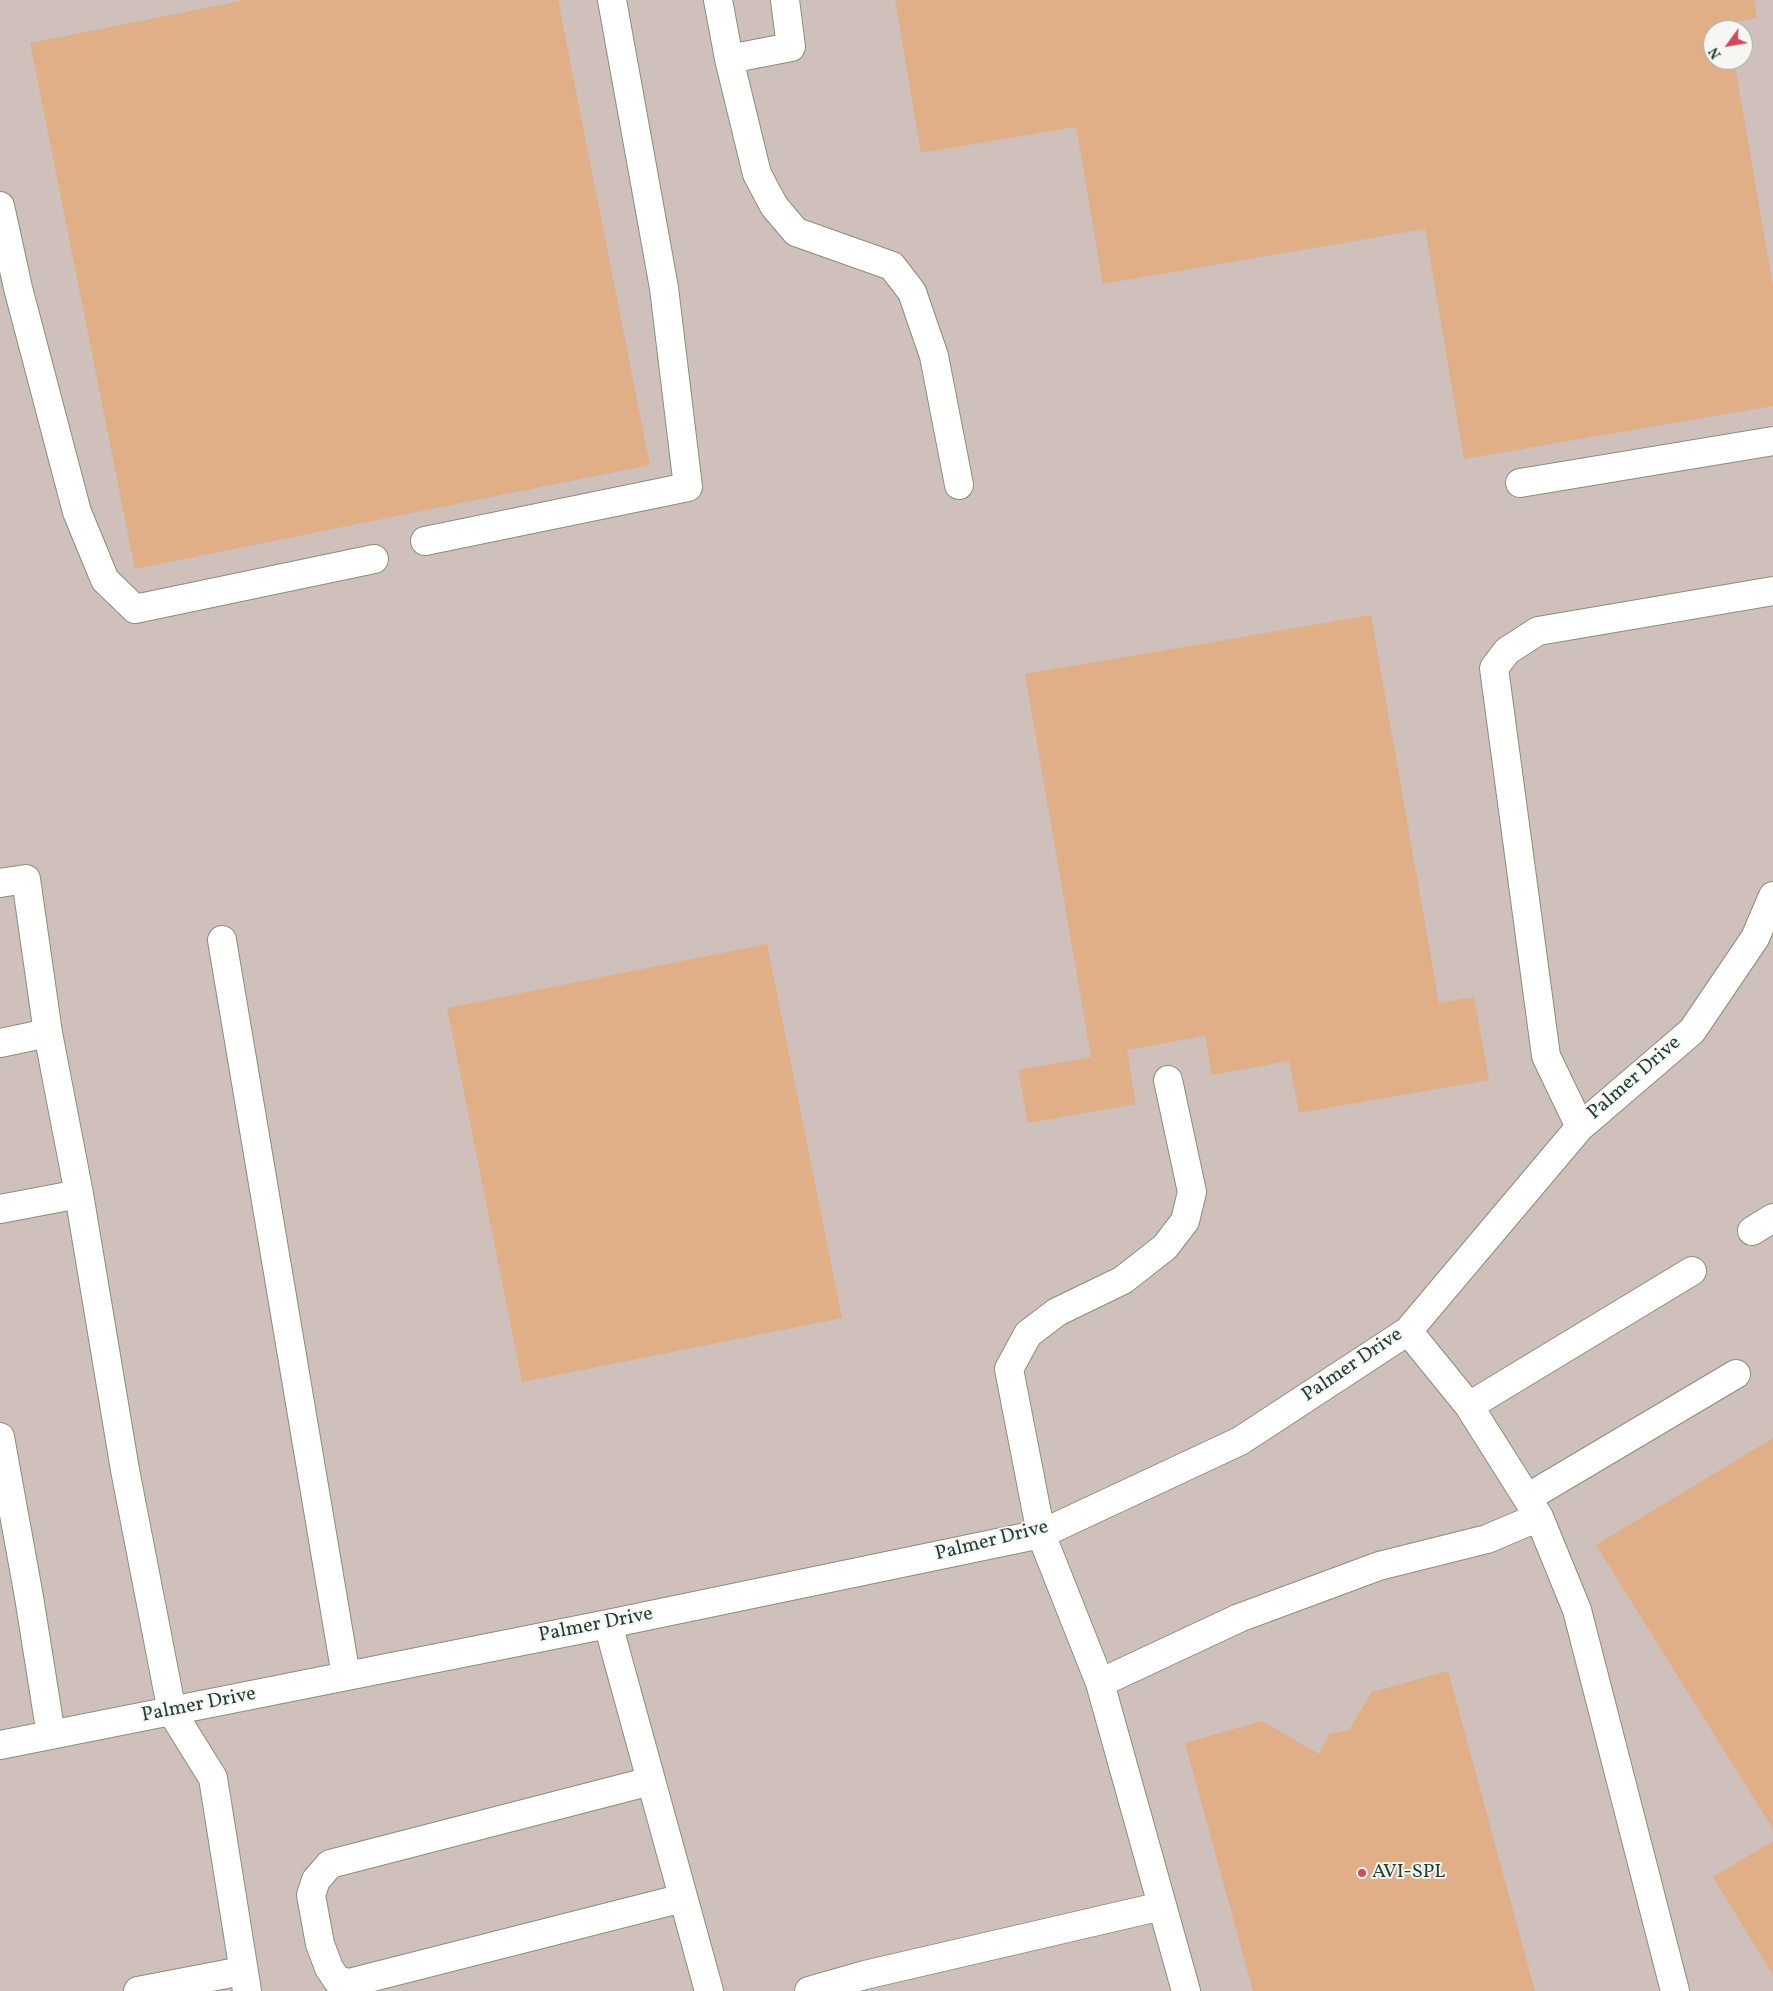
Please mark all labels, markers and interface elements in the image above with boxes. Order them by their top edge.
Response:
north arrow [1703,20,1753,70]
text: N [1705,43,1726,62]
street label: Palmer Drive [1583,1032,1687,1126]
street label: Palmer Drive [1298,1324,1408,1408]
street label: Palmer Drive [933,1516,1051,1568]
street label: Palmer Drive [537,1603,655,1649]
street label: Palmer Drive [140,1683,258,1729]
place label: AVI-SPL [1372,1861,1446,1885]
marker: AVI-SPL [1356,1867,1368,1879]

